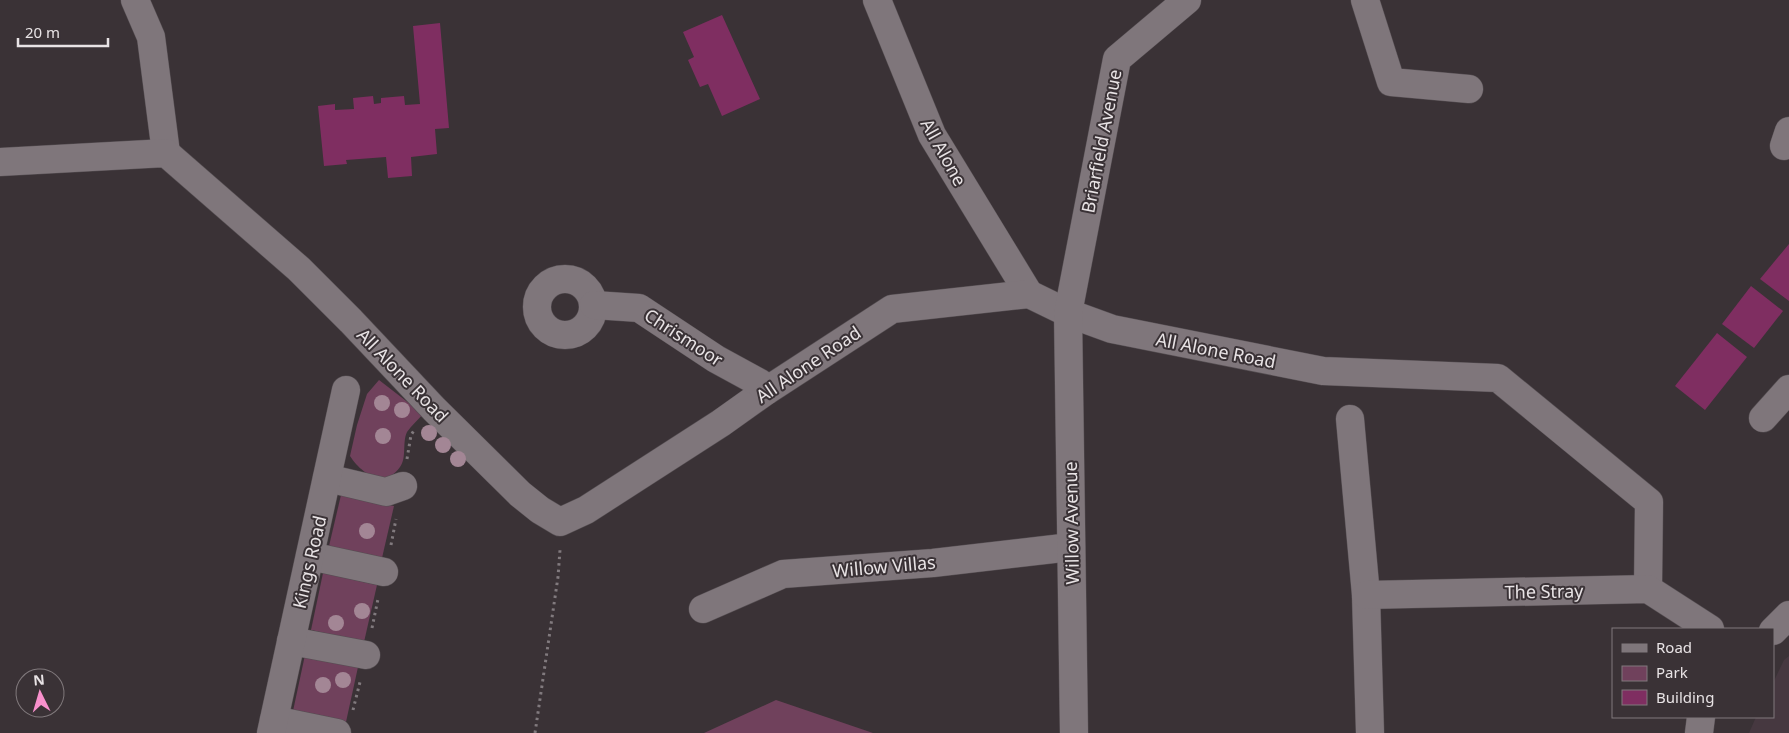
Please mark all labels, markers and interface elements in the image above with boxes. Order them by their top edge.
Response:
scale bar [18,15,108,47]
text: 20 m [25,22,60,42]
street label: Briarfield Avenue [1075,67,1127,215]
street label: All Alone [916,114,972,190]
street label: Chrismoor [640,303,728,372]
street label: All Alone Road [751,320,865,408]
street label: All Alone Road [352,323,454,427]
street label: All Alone Road [1154,327,1278,373]
street label: Willow Avenue [1058,461,1084,585]
street label: Kings Road [287,513,331,611]
street label: Willow Villas [831,550,937,582]
street label: The Stray [1504,578,1584,604]
legend [1612,628,1774,718]
text: Road [1656,637,1692,657]
text: Park [1656,662,1688,682]
north arrow [15,668,65,718]
text: N [32,670,45,690]
text: Building [1656,687,1714,707]

